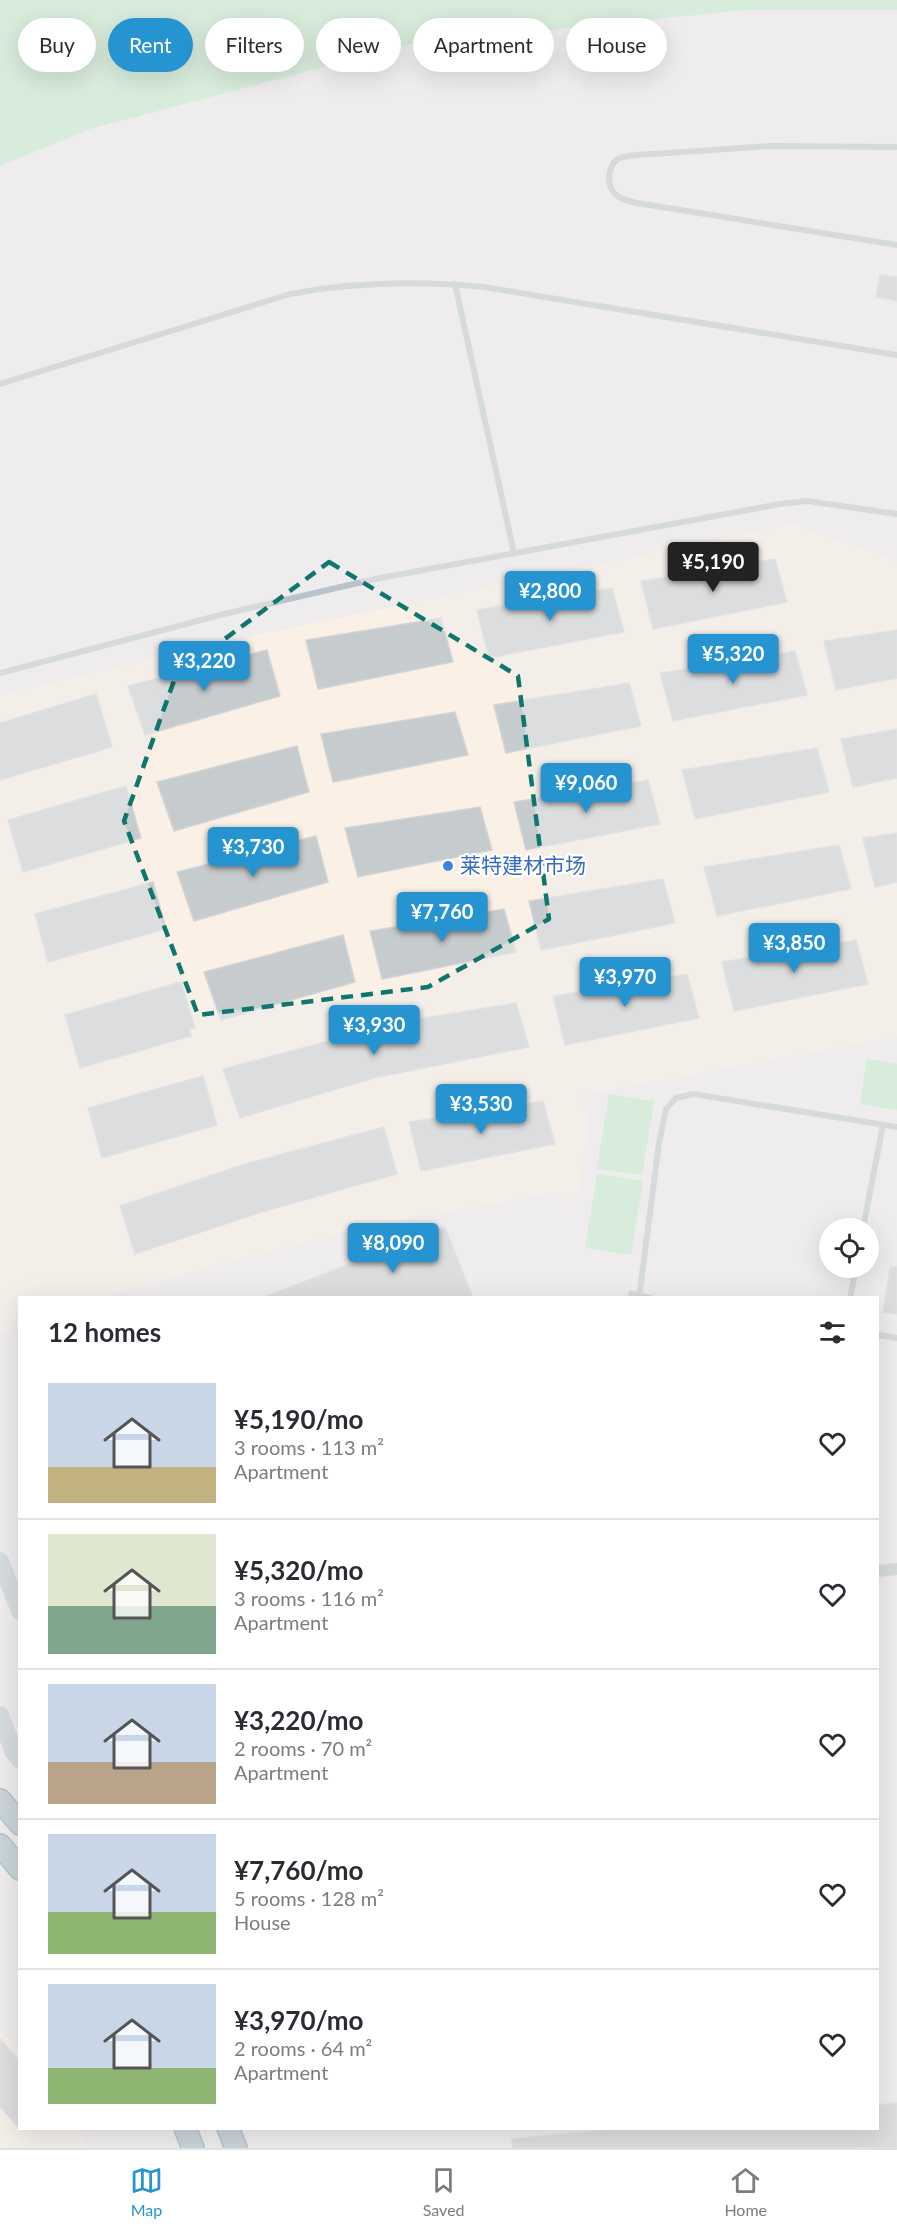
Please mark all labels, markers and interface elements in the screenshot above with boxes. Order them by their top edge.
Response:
chip: Buy [18,18,96,72]
chip: Rent [108,18,193,72]
chip: Filters [205,18,304,72]
chip: New [316,18,401,72]
chip: Apartment [413,18,554,72]
chip: House [566,18,667,72]
pin: ¥5,190 [664,542,762,593]
text: ¥5,190 [682,549,744,573]
pin: ¥2,800 [501,571,599,622]
text: ¥2,800 [519,578,581,602]
pin: ¥5,320 [684,634,782,685]
pin: ¥3,220 [155,641,253,692]
text: ¥5,320 [702,641,764,665]
text: ¥3,220 [173,648,235,672]
pin: ¥9,060 [537,763,635,814]
text: ¥9,060 [555,770,617,794]
pin: ¥3,730 [204,827,302,878]
text: ¥3,730 [222,834,284,858]
place label: 莱特建材市场 [460,852,586,877]
marker: 莱特建材市场 [441,859,455,873]
pin: ¥7,760 [393,892,491,943]
text: ¥7,760 [411,899,473,923]
pin: ¥3,850 [745,923,843,974]
text: ¥3,850 [763,930,825,954]
pin: ¥3,970 [576,957,674,1008]
text: ¥3,970 [594,964,656,988]
pin: ¥3,930 [325,1005,423,1056]
text: ¥3,930 [343,1012,405,1036]
pin: ¥3,530 [432,1084,530,1135]
text: ¥3,530 [450,1091,512,1115]
map controls [819,1218,879,1278]
button: locate [819,1218,879,1278]
pin: ¥8,090 [344,1223,442,1274]
text: ¥8,090 [362,1230,424,1254]
text: 12 homes [48,1316,161,1348]
icon: filters [816,1316,849,1349]
text: ¥5,190/mo [234,1403,364,1435]
icon: home [96,1407,168,1479]
icon: heart [816,1427,849,1460]
text: 3 rooms · 113 m² [234,1435,384,1459]
text: Apartment [234,1459,328,1483]
text: ¥5,320/mo [234,1554,364,1586]
icon: home [96,1558,168,1630]
icon: heart [816,1578,849,1611]
text: 3 rooms · 116 m² [234,1586,384,1610]
text: Apartment [234,1610,328,1634]
text: ¥3,220/mo [234,1704,364,1736]
icon: home [96,1708,168,1780]
icon: heart [816,1728,849,1761]
text: 2 rooms · 70 m² [234,1736,372,1760]
text: Apartment [234,1760,328,1784]
text: ¥7,760/mo [234,1854,364,1886]
icon: home [96,1858,168,1930]
icon: heart [816,1878,849,1911]
text: 5 rooms · 128 m² [234,1886,384,1910]
text: House [234,1910,291,1934]
text: ¥3,970/mo [234,2004,364,2036]
icon: home [96,2008,168,2080]
icon: heart [816,2028,849,2061]
text: 2 rooms · 64 m² [234,2036,372,2060]
text: Apartment [234,2060,328,2084]
tab: Map [130,2164,163,2219]
tab: Saved [423,2164,465,2219]
tab: Home [724,2164,767,2219]

